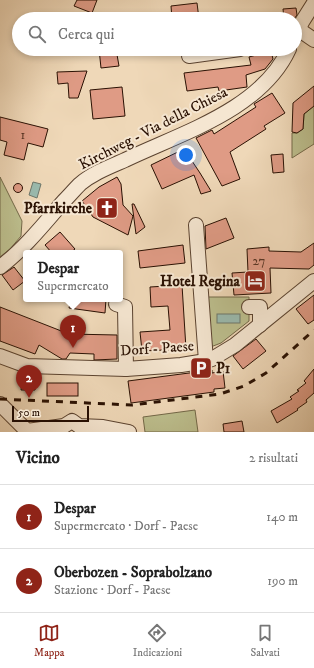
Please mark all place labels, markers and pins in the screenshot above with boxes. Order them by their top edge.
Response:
church icon: Pfarrkirche [94,195,120,221]
place label: Pfarrkirche [24,199,93,218]
hotel icon: Hotel Regina [242,268,268,294]
place label: Hotel Regina [160,272,241,291]
pin: 1 [60,315,86,348]
parking icon: P1 [188,355,214,381]
place label: P1 [216,359,231,378]
pin: 2 [16,365,42,398]

